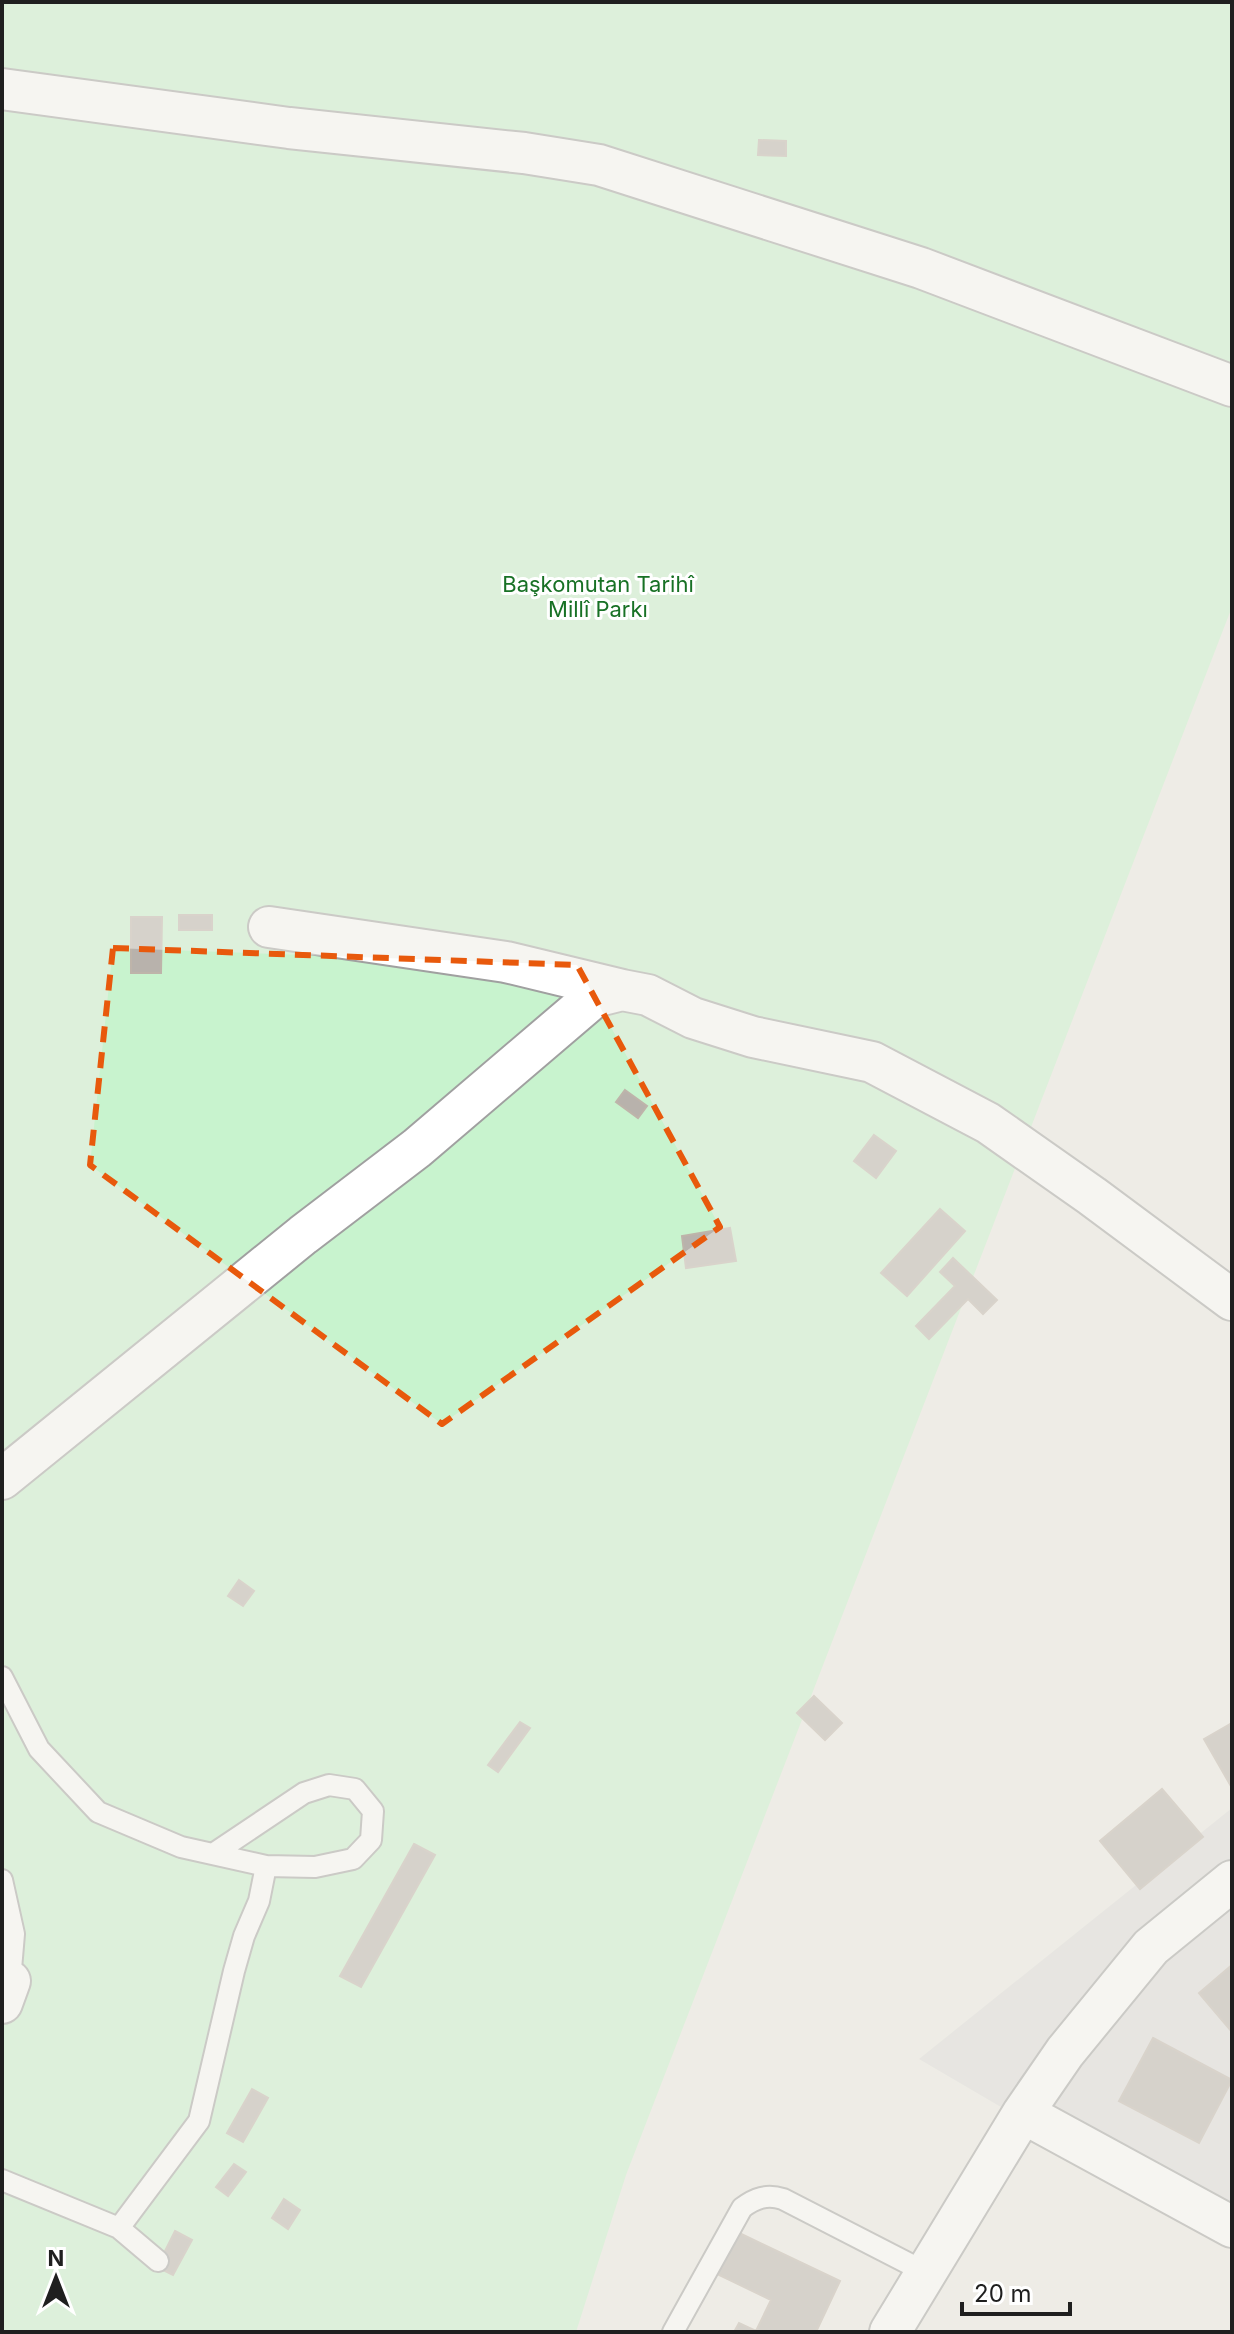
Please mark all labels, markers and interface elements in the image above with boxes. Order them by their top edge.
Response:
park label: Başkomutan Tarihî Millî Parkı [502,571,695,622]
north arrow [16,2238,96,2318]
text: N [48,2245,64,2271]
scale bar [962,2266,1070,2316]
text: 20 m [974,2279,1032,2308]

